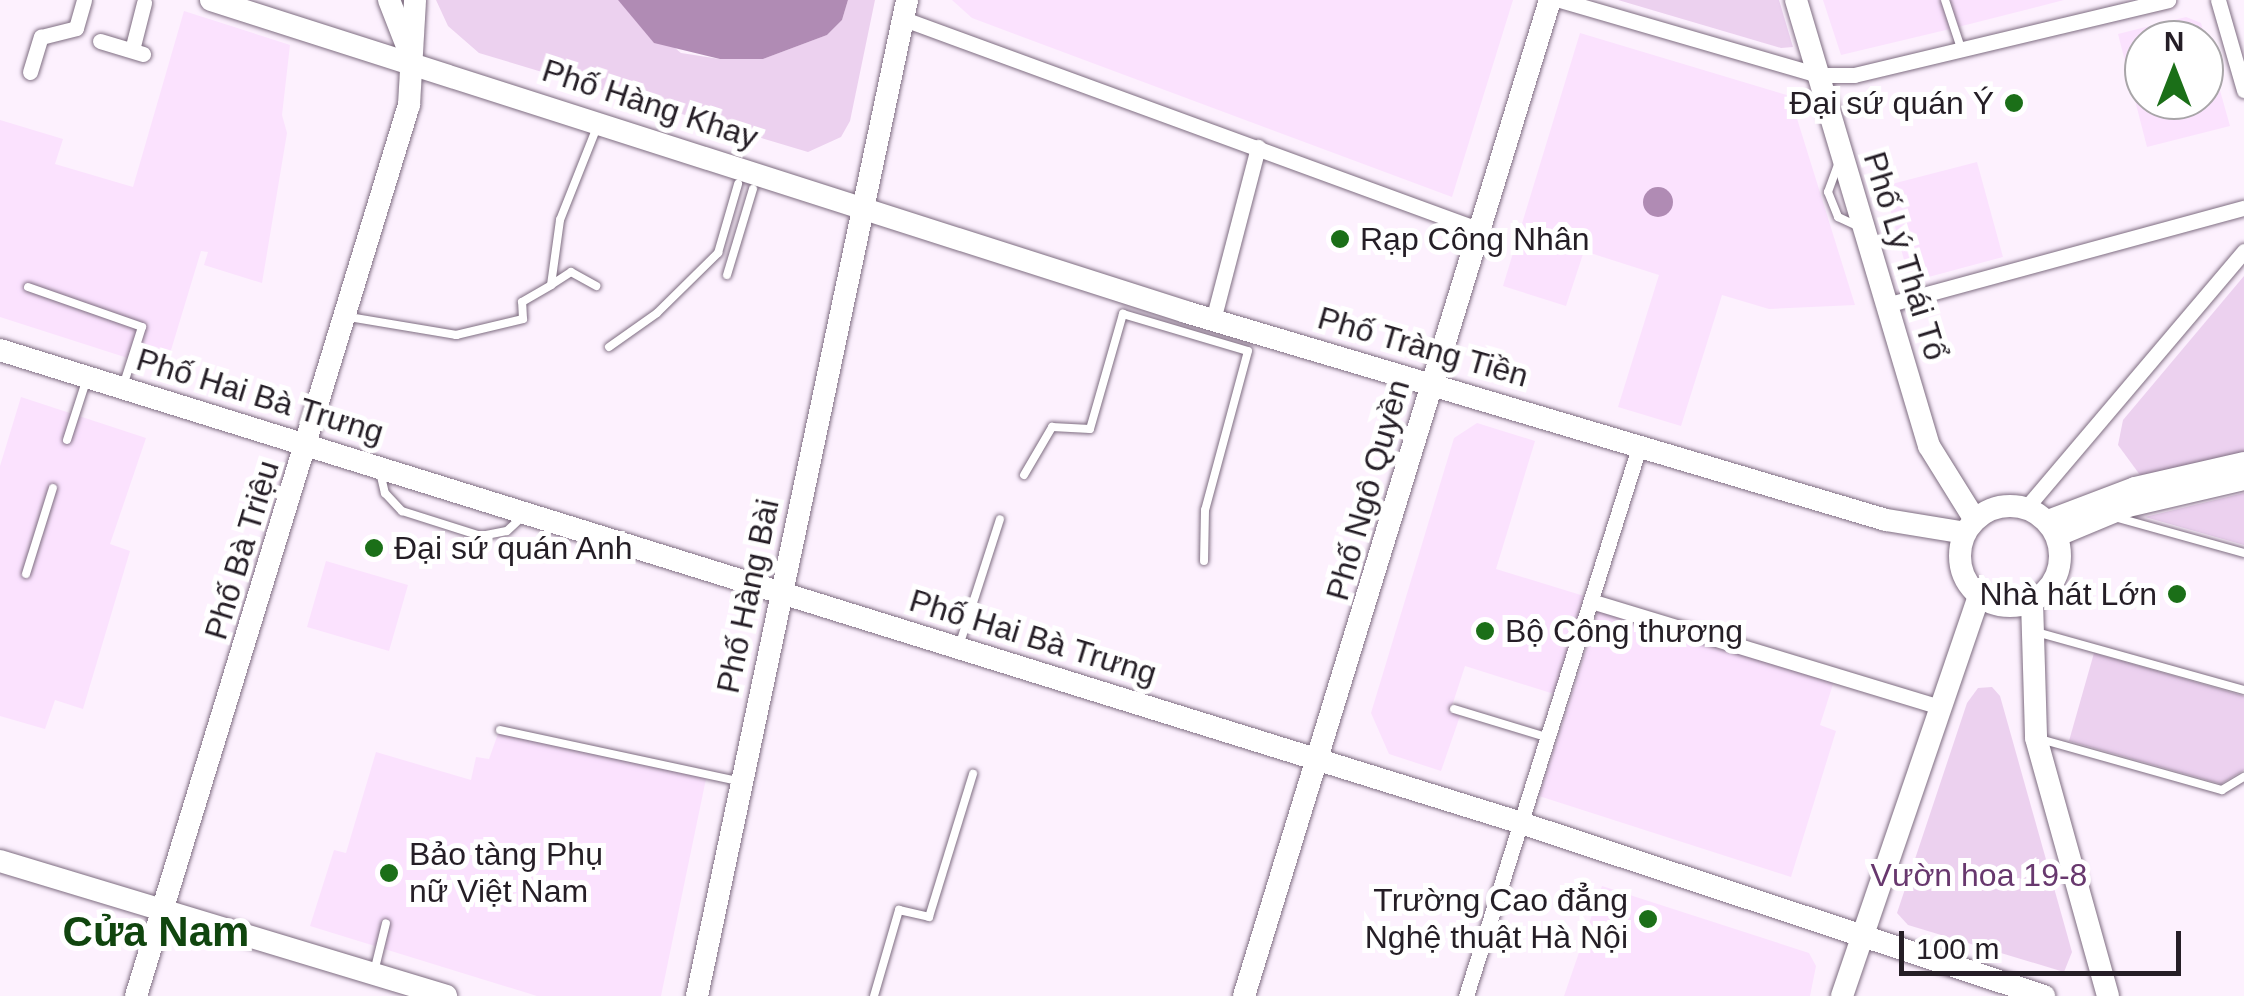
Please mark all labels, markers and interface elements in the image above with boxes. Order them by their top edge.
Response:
north arrow [2124,20,2224,120]
text: N [2164,26,2184,57]
street label: Phố Hàng Khay [537,51,763,157]
place label: Đại sứ quán Ý [1789,84,1994,122]
marker: Đại sứ quán Ý [2003,92,2025,114]
street label: Phố Lý Thái Tổ [1855,147,1955,365]
place label: Rạp Công Nhân [1360,220,1589,258]
marker: Rạp Công Nhân [1329,228,1351,250]
street label: Phố Tràng Tiền [1313,298,1533,396]
street label: Phố Hai Bà Trưng [132,340,388,452]
street label: Phố Ngô Quyền [1318,375,1418,605]
street label: Phố Bà Triệu [197,456,287,644]
street label: Phố Hàng Bài [709,495,787,697]
place label: Đại sứ quán Anh [394,529,634,567]
marker: Đại sứ quán Anh [363,537,385,559]
place label: Nhà hát Lớn [1979,575,2157,613]
street label: Phố Hai Bà Trưng [905,581,1161,693]
marker: Nhà hát Lớn [2166,583,2188,605]
place label: Bộ Công thương [1505,612,1743,650]
marker: Bộ Công thương [1474,620,1496,642]
place label: Bảo tàng Phụ nữ Việt Nam [409,836,603,911]
park label: Vườn hoa 19-8 [1871,856,2087,894]
marker: Bảo tàng Phụ nữ Việt Nam [378,862,400,884]
place label: Trường Cao đẳng Nghệ thuật Hà Nội [1365,882,1628,957]
district label: Cửa Nam [63,907,249,957]
marker: Trường Cao đẳng Nghệ thuật Hà Nội [1637,908,1659,930]
scale bar [1904,911,2186,973]
text: 100 m [1916,932,1999,965]

